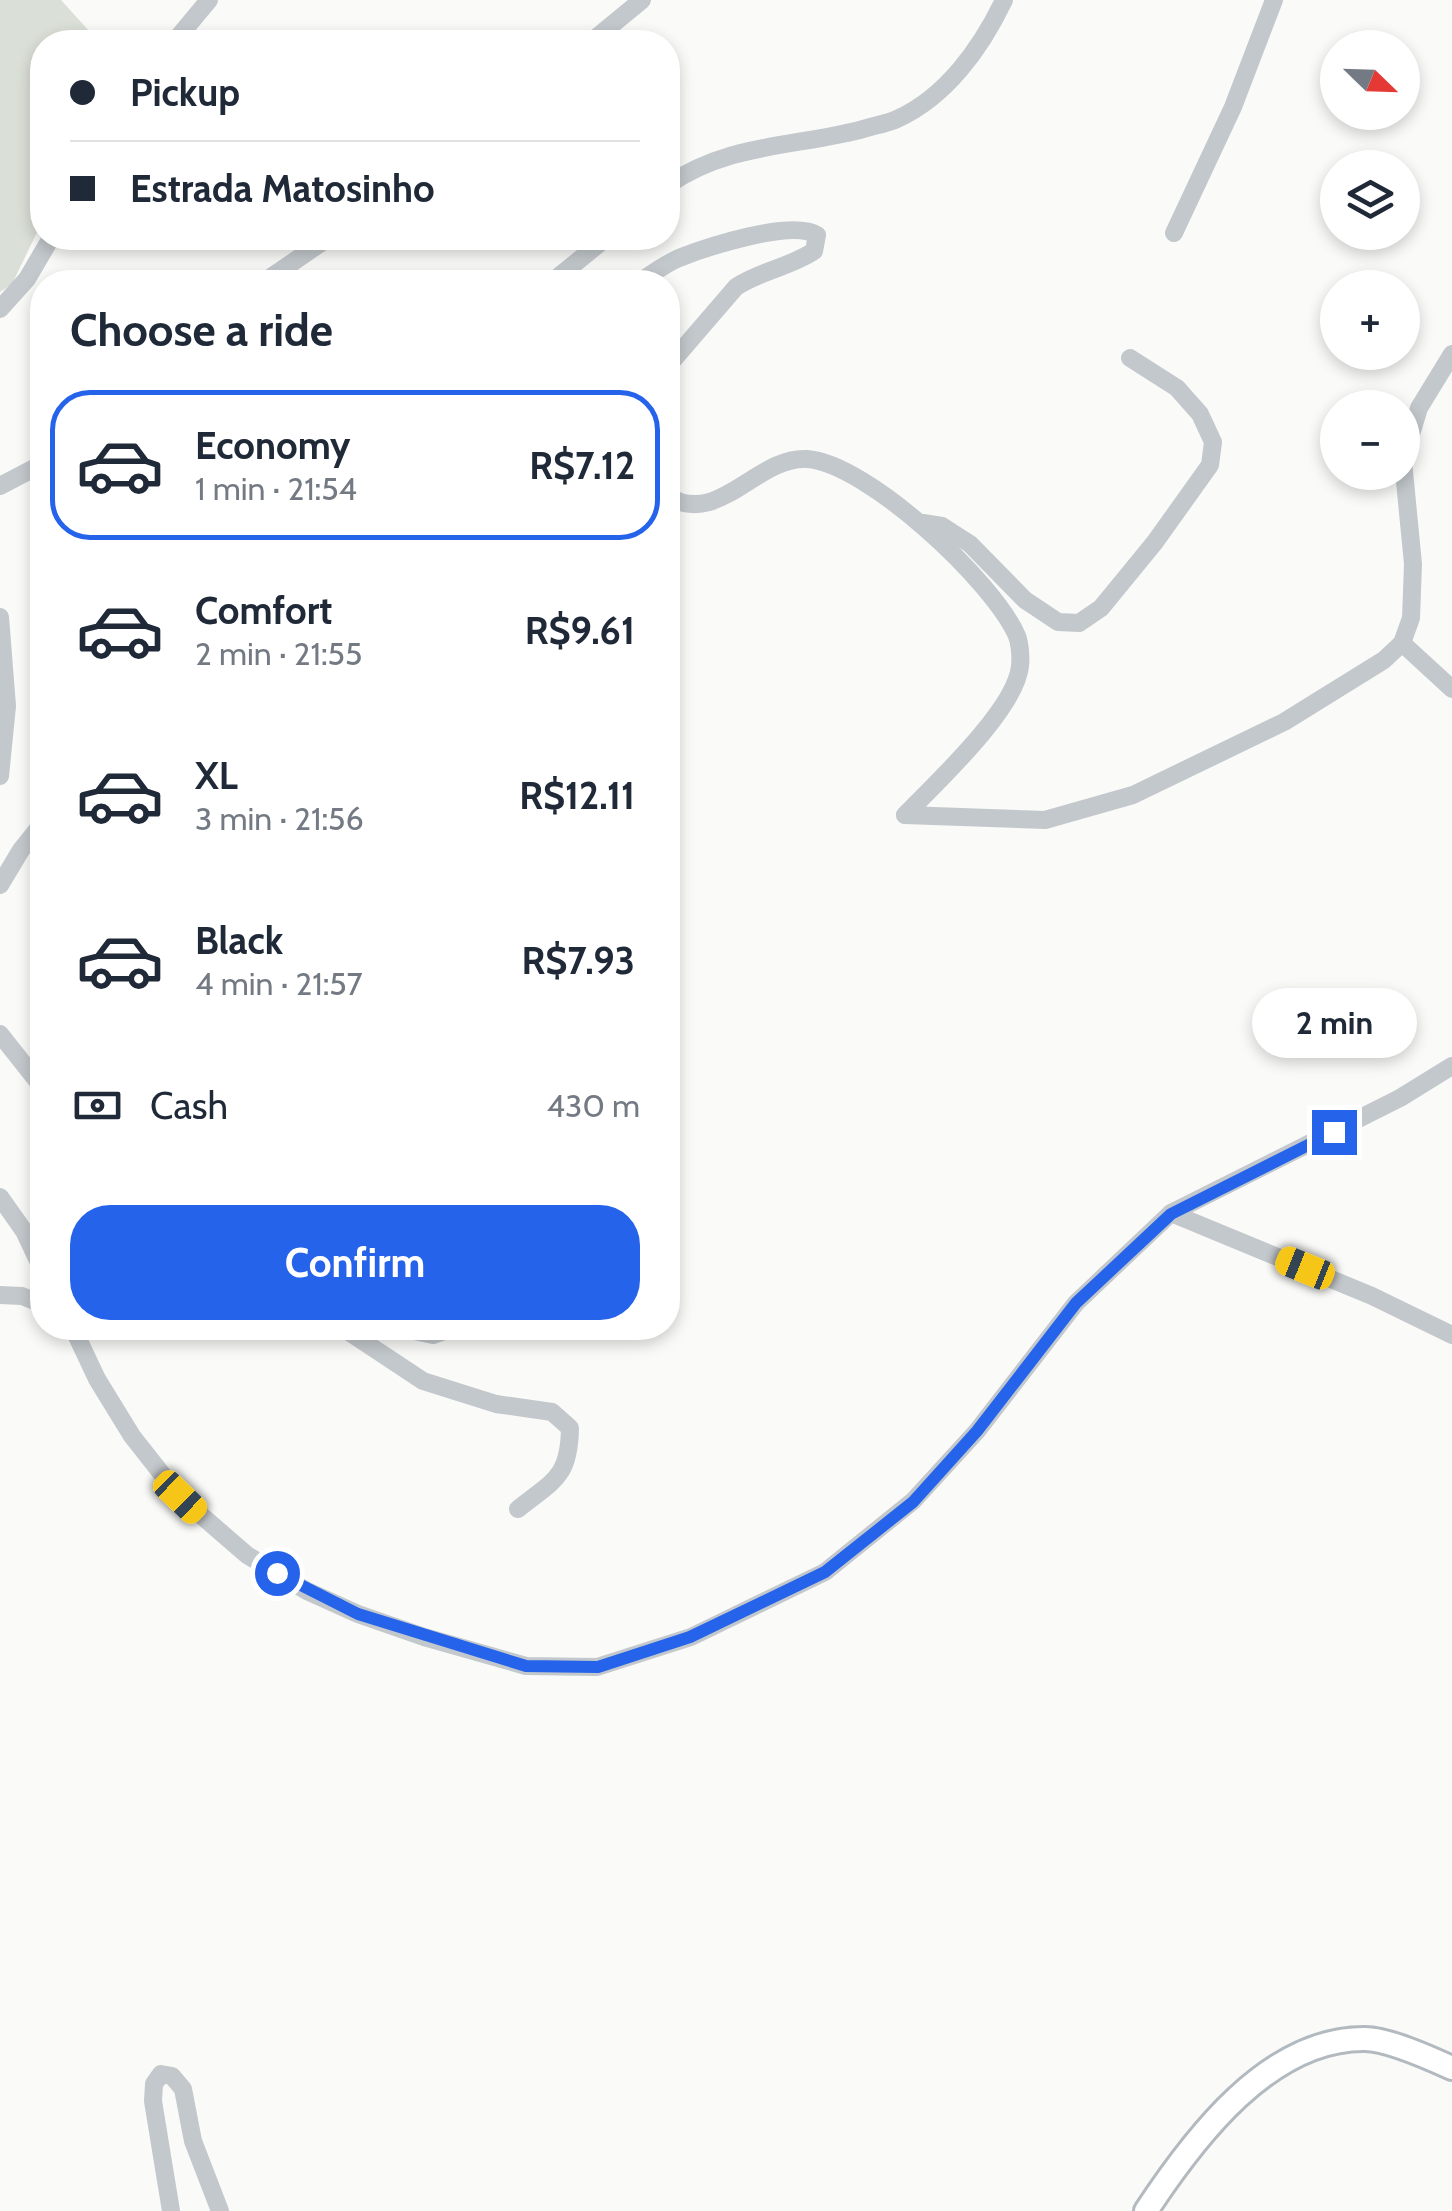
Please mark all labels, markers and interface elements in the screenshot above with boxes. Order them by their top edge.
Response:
north arrow [1320,30,1420,130]
map controls [1320,30,1420,490]
text: Pickup [130,69,240,116]
button: layers [1320,150,1420,250]
text: Estrada Matosinho [130,165,435,212]
button: + [1320,270,1420,370]
text: Choose a ride [70,303,333,357]
button: − [1320,390,1420,490]
icon: car [75,420,165,510]
text: Economy [195,422,350,469]
text: R$7.12 [529,442,635,489]
text: 1 min · 21:54 [195,469,357,508]
icon: car [75,585,165,675]
text: Comfort [195,587,332,634]
text: R$9.61 [525,607,635,654]
text: 2 min · 21:55 [195,634,362,673]
icon: car [75,750,165,840]
text: XL [195,752,238,799]
text: R$12.11 [519,772,635,819]
text: 3 min · 21:56 [195,799,364,838]
icon: car [75,915,165,1005]
text: Black [195,917,283,964]
text: R$7.93 [521,937,635,984]
text: 4 min · 21:57 [195,964,363,1003]
callout: 2 min [1252,987,1416,1057]
text: 2 min [1296,1003,1373,1042]
icon: cash [70,1078,125,1133]
text: Cash [150,1082,228,1129]
text: 430 m [547,1086,640,1125]
route end [1312,1110,1357,1155]
button: Confirm [70,1205,640,1320]
car [1272,1243,1338,1293]
car [148,1465,212,1529]
route start [255,1551,300,1596]

